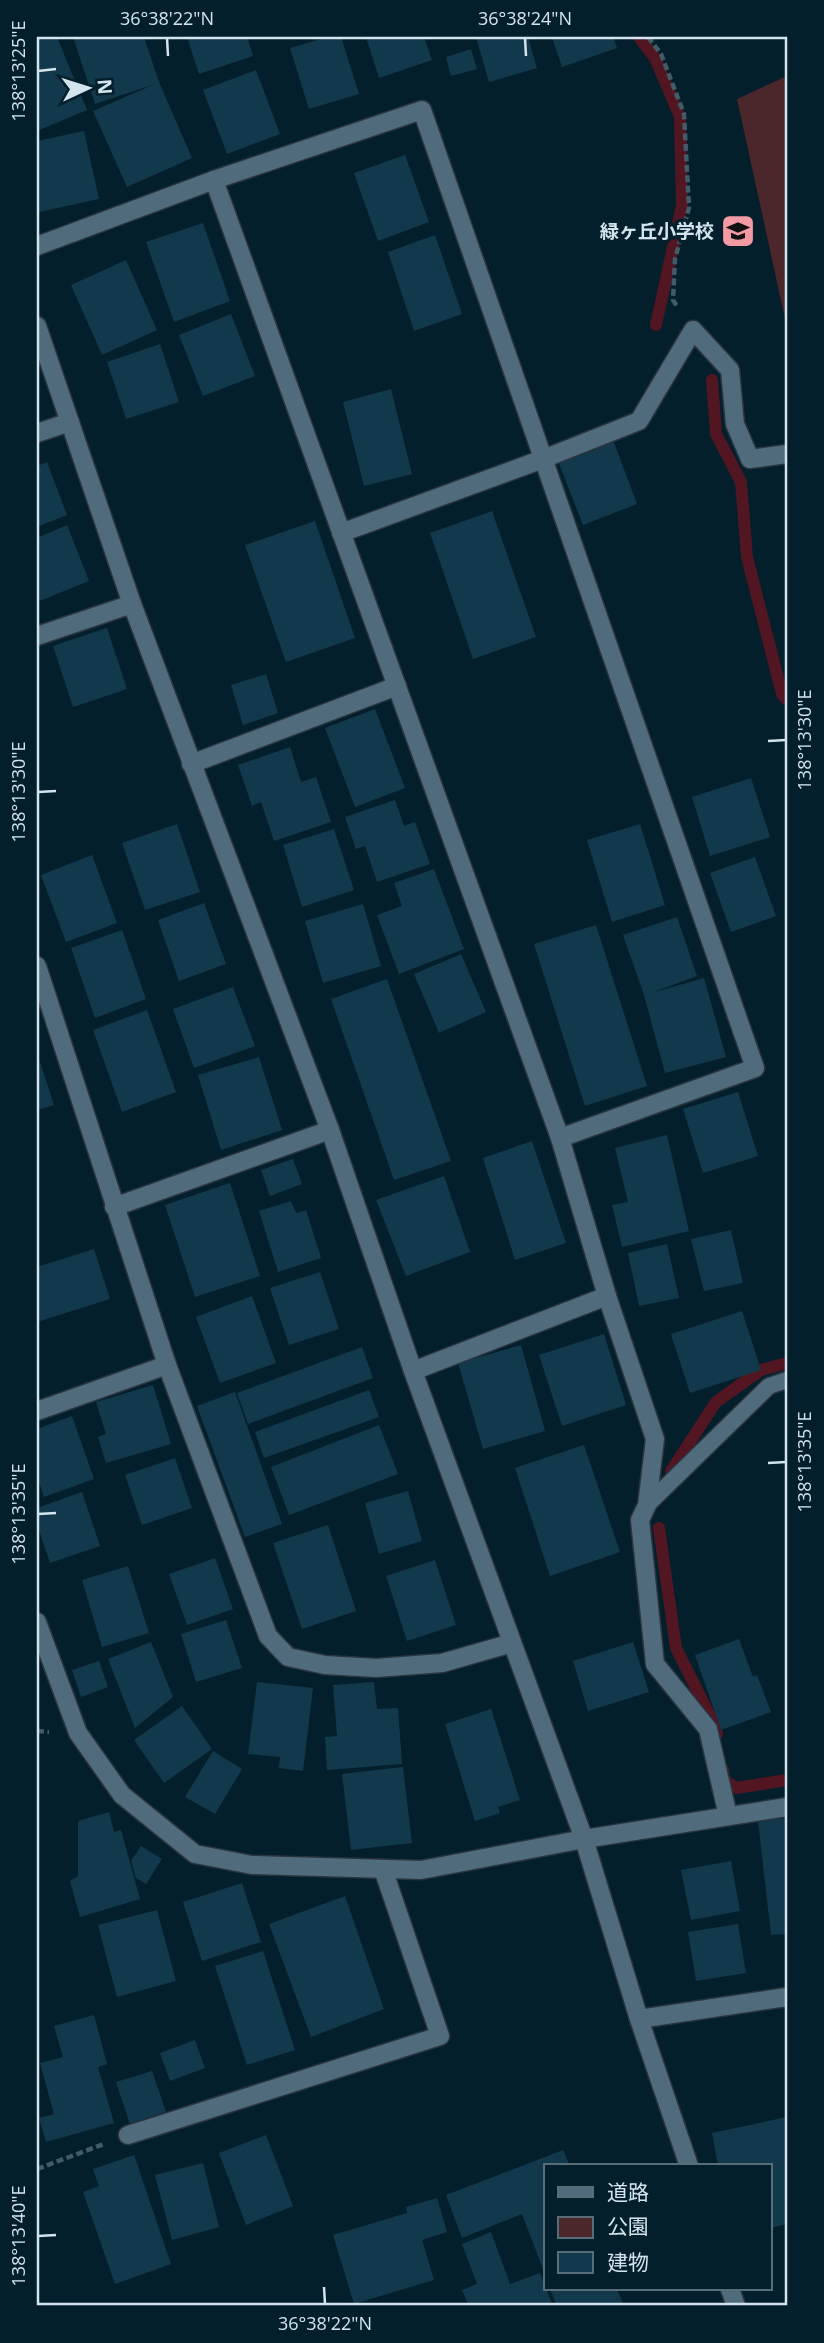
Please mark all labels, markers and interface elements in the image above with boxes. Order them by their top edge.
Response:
text: 36°38'22"N [120,6,214,30]
text: 36°38'24"N [478,6,572,30]
text: 138°13'25"E [6,21,30,121]
north arrow [52,52,122,122]
text: N [91,78,118,95]
school or university icon: 緑ヶ丘小学校 [719,212,757,250]
place label: 緑ヶ丘小学校 [600,218,714,244]
text: 138°13'30"E [792,690,816,790]
text: 138°13'30"E [6,742,30,842]
text: 138°13'35"E [792,1412,816,1512]
text: 138°13'35"E [6,1464,30,1564]
legend [544,2164,772,2290]
text: 道路 [607,2178,649,2206]
text: 138°13'40"E [6,2186,30,2286]
text: 公園 [607,2212,649,2240]
text: 建物 [607,2248,649,2276]
text: 36°38'22"N [278,2311,372,2335]

